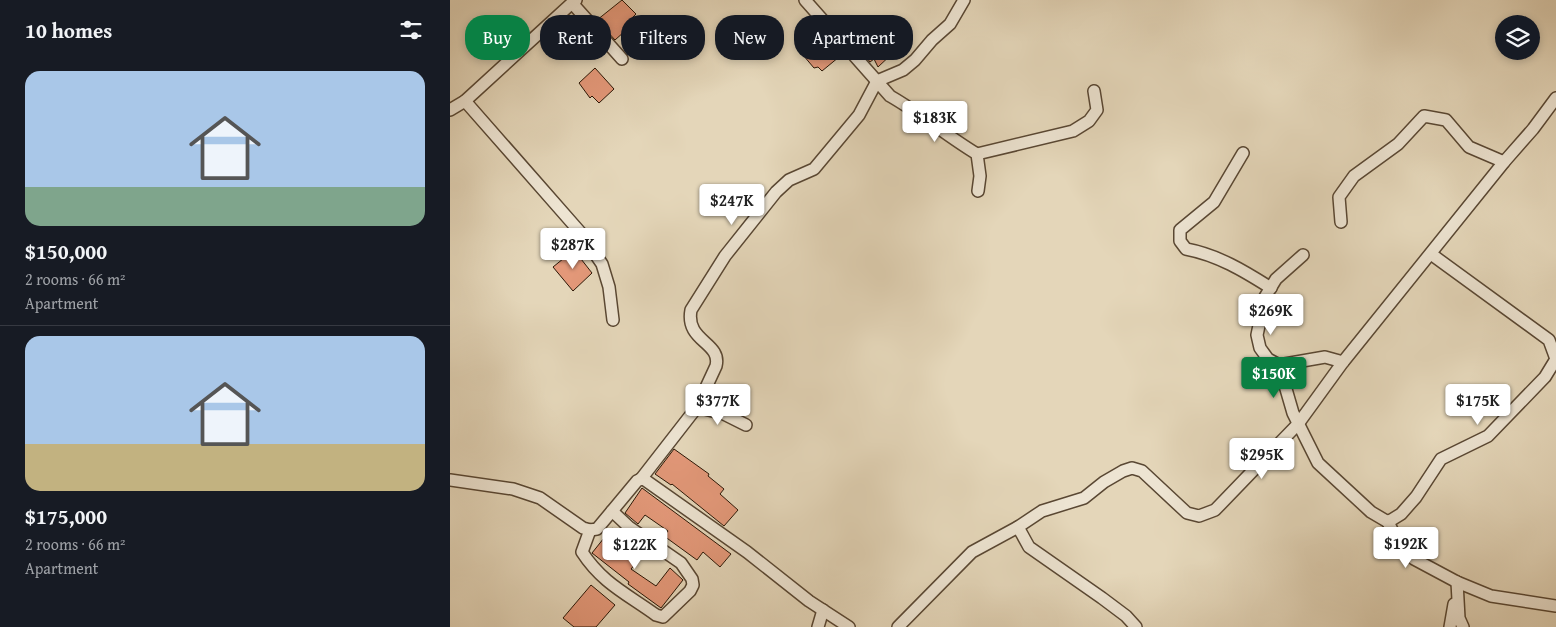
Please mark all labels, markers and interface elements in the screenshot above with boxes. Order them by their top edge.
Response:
text: 10 homes [25,15,112,46]
chip: Buy [465,15,530,60]
chip: Rent [540,15,611,60]
chip: Filters [621,15,705,60]
chip: New [715,15,784,60]
chip: Apartment [794,15,913,60]
map controls [1495,15,1540,60]
button: layers [1495,15,1540,60]
icon: filters [397,16,425,44]
pin: $183K [900,100,970,143]
icon: home [180,103,270,193]
text: $183K [913,105,957,129]
pin: $247K [697,184,767,226]
text: $247K [710,188,754,212]
pin: $287K [538,228,608,270]
text: $287K [551,232,595,256]
text: $150,000 [25,236,107,267]
text: 2 rooms · 66 m² [25,267,125,291]
text: Apartment [25,291,98,315]
pin: $269K [1236,294,1306,336]
text: $269K [1249,298,1293,322]
pin: $150K [1239,356,1309,399]
text: $150K [1252,361,1296,385]
icon: home [180,369,270,459]
pin: $377K [683,384,753,426]
pin: $175K [1443,384,1513,426]
text: $377K [696,388,740,412]
text: $175K [1456,388,1500,412]
pin: $295K [1227,438,1297,480]
text: $295K [1240,442,1284,466]
text: $175,000 [25,501,107,532]
pin: $192K [1371,526,1441,569]
pin: $122K [600,528,670,570]
text: $192K [1384,531,1428,555]
text: 2 rooms · 66 m² [25,532,125,556]
text: $122K [613,532,657,556]
text: Apartment [25,556,98,580]

